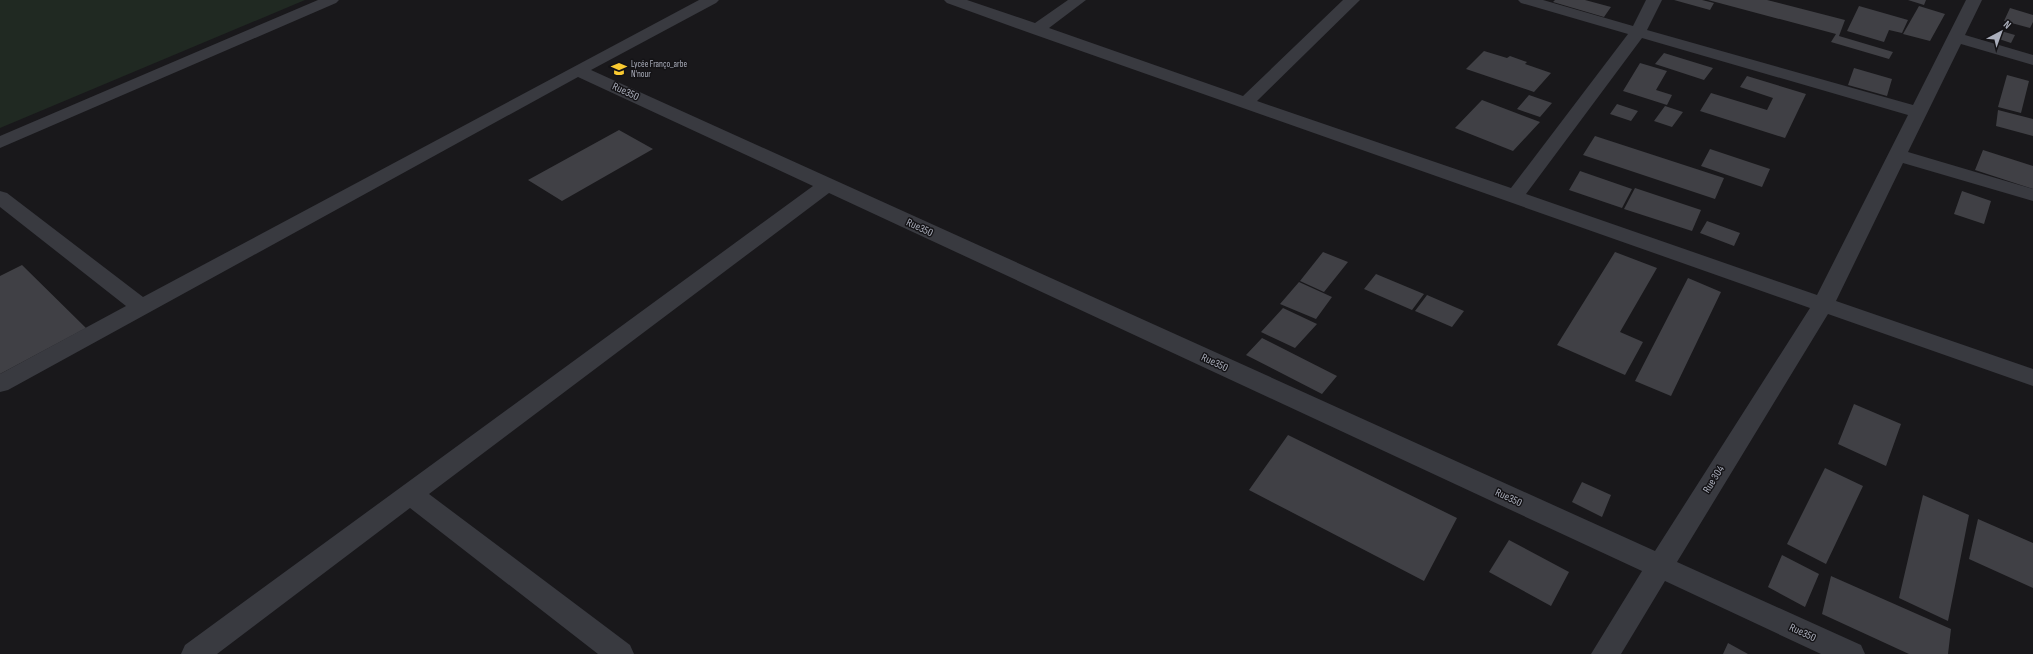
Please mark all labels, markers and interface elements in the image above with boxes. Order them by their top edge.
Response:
north arrow [1981,12,2021,52]
text: N [2001,18,2014,32]
place label: Lycée Franço_arbe N'nour [631,59,687,80]
school or university icon: Lycée Franço_arbe N'nour [610,60,628,78]
street label: Rue350 [610,80,641,103]
street label: Rue350 [904,216,935,239]
street label: Rue350 [1199,351,1230,374]
street label: Rue 304 [1700,463,1727,495]
street label: Rue350 [1493,486,1524,509]
street label: Rue350 [1787,621,1818,644]

